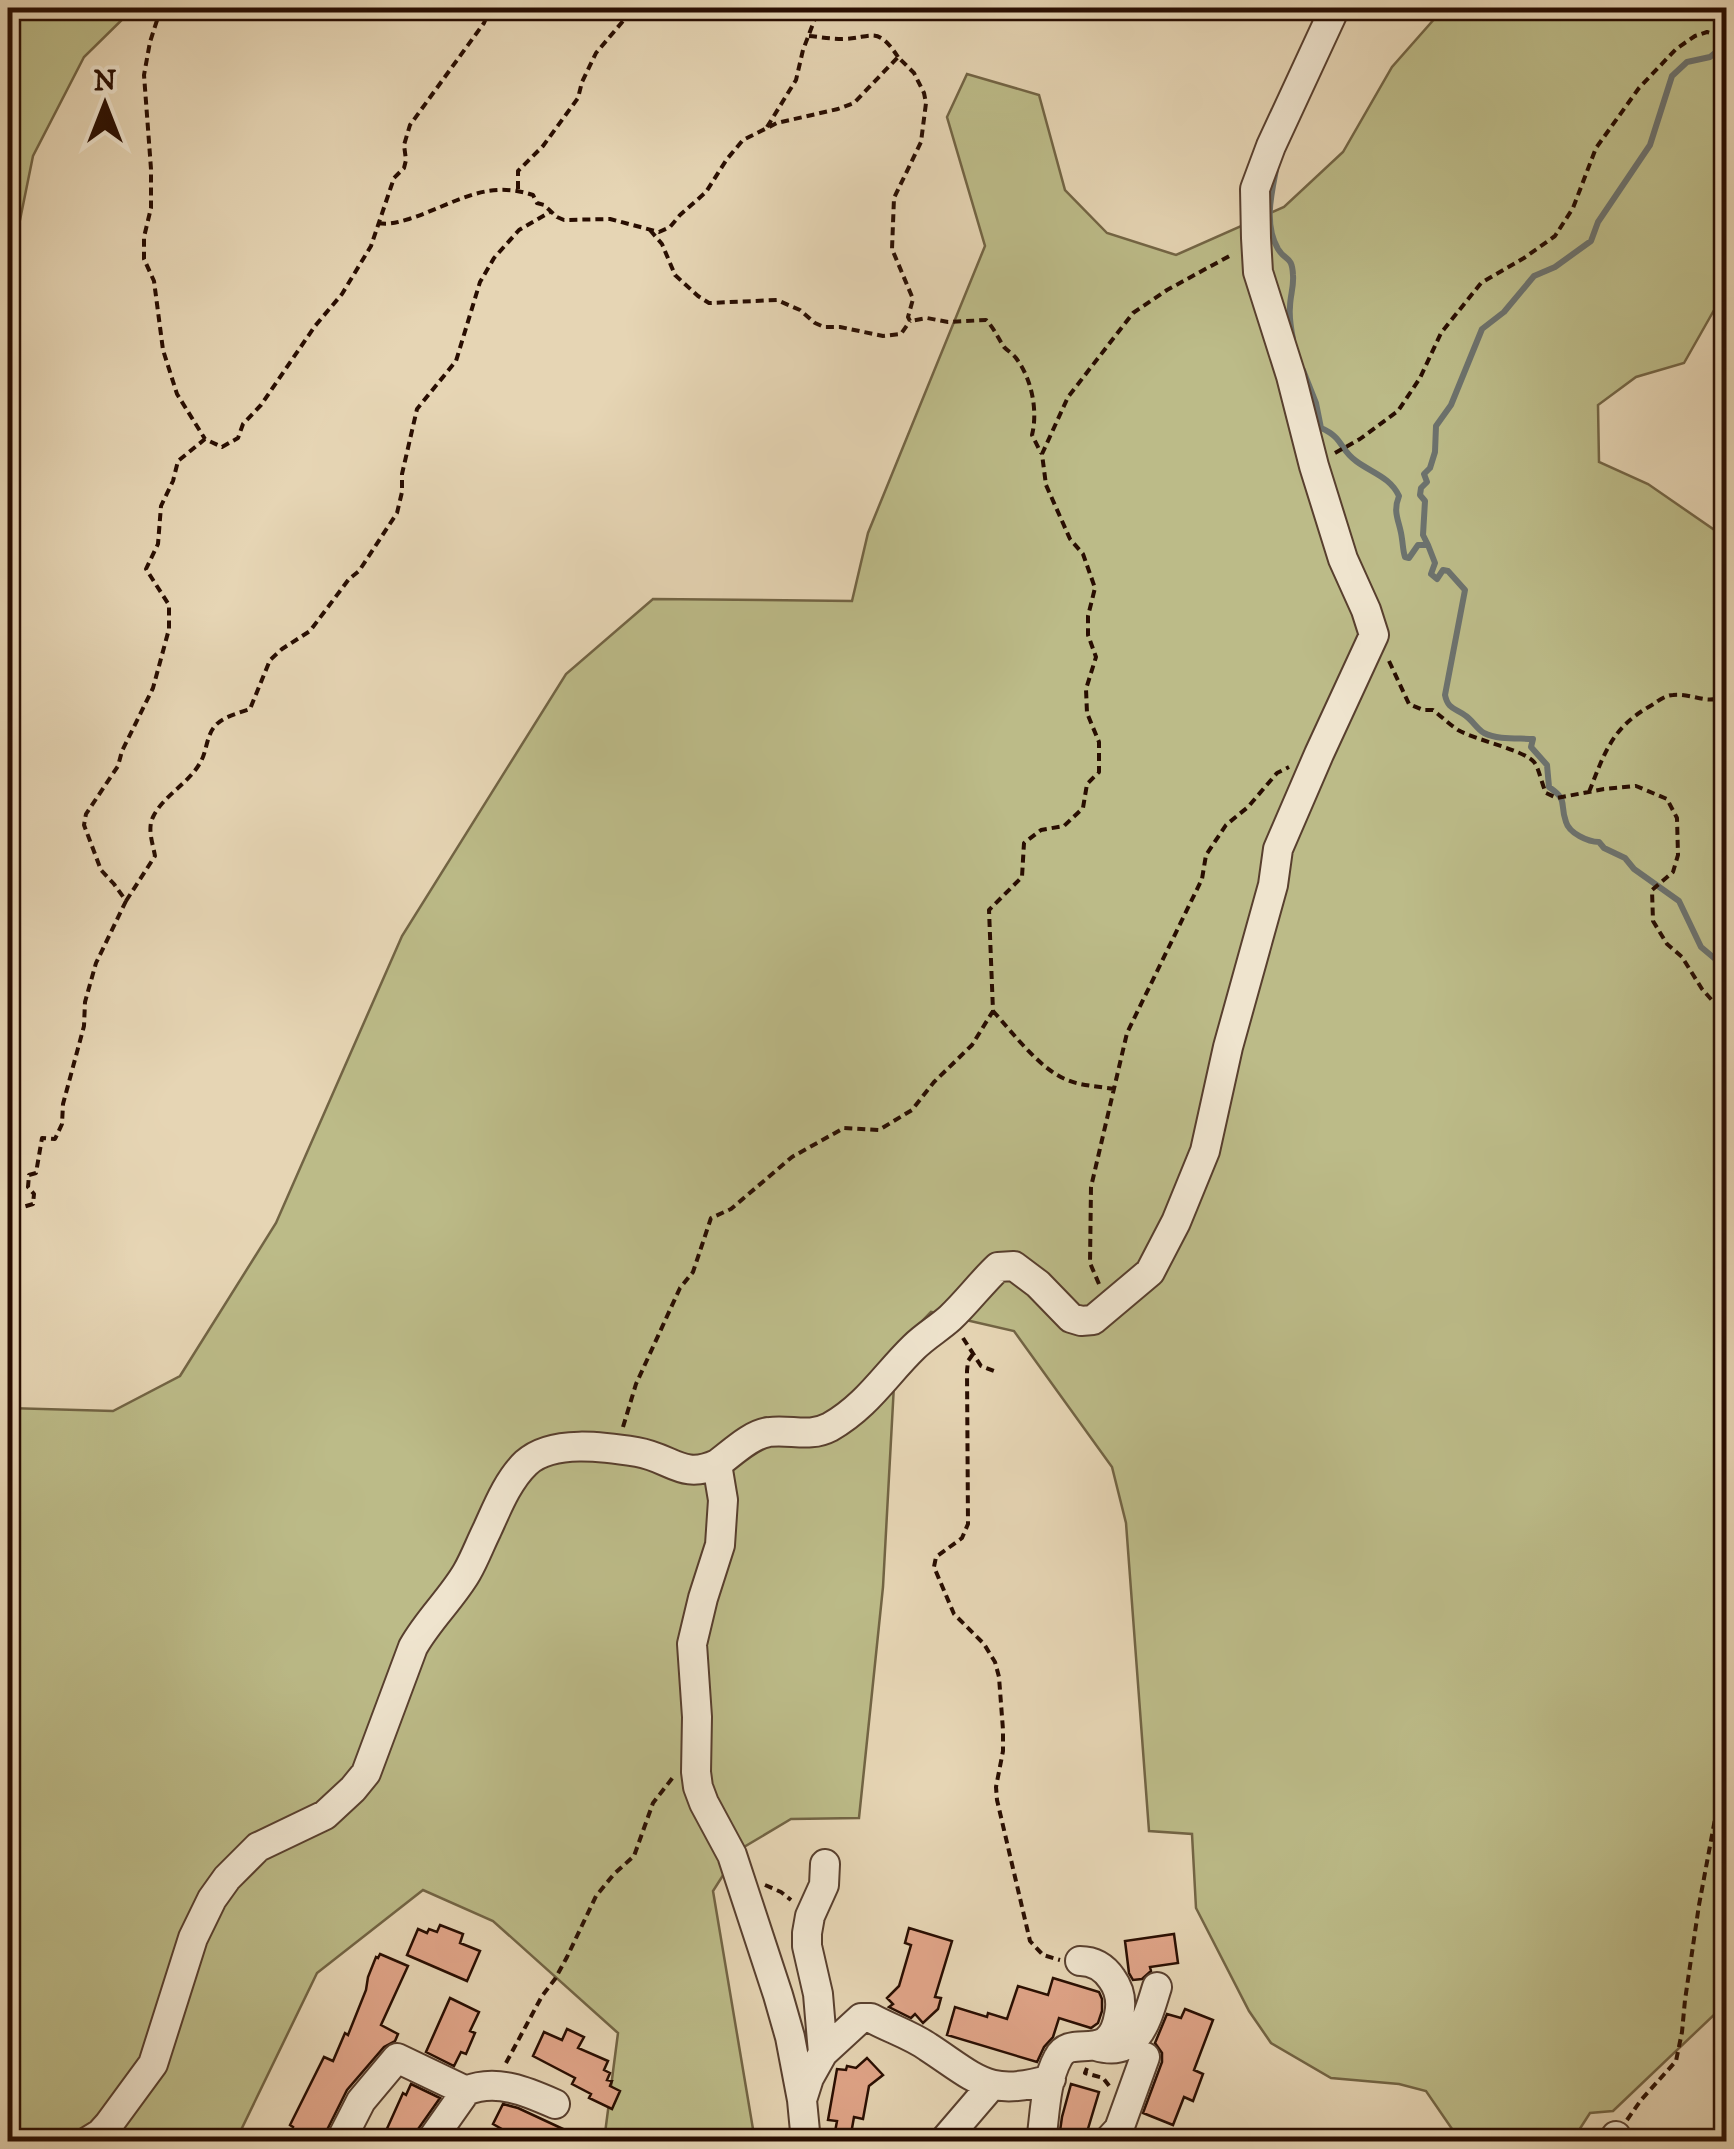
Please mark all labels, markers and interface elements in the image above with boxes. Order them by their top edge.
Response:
north arrow [55,55,155,155]
text: N [94,64,117,99]

